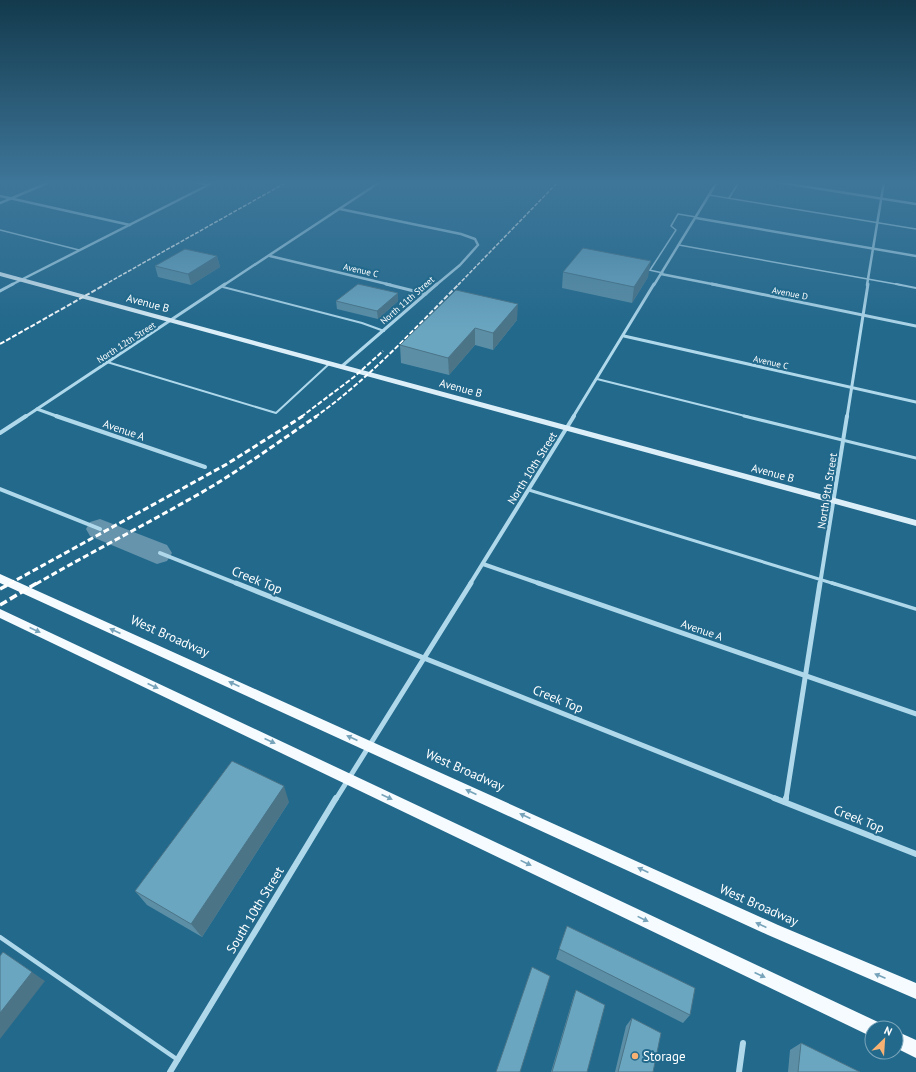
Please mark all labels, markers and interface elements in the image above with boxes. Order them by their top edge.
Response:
street label: Avenue C [342,261,380,279]
street label: North 11th Street [378,274,436,326]
street label: Avenue D [771,284,809,302]
street label: Avenue B [125,291,171,315]
street label: North 12th Street [95,319,157,365]
street label: Avenue C [752,353,790,371]
street label: Avenue B [438,376,484,400]
street label: Avenue A [101,416,147,444]
street label: North 10th Street [504,429,560,507]
street label: North 9th Street [814,452,840,530]
street label: Avenue B [750,461,796,485]
street label: Creek Top [229,562,285,598]
street label: West Broadway [128,611,212,661]
street label: Avenue A [679,616,725,644]
one-way arrow [30,627,41,633]
one-way arrow [110,628,121,634]
one-way arrow [228,681,240,687]
street label: Creek Top [530,681,586,717]
one-way arrow [147,683,158,689]
one-way arrow [347,735,358,741]
one-way arrow [264,738,276,744]
street label: West Broadway [423,745,507,795]
one-way arrow [465,789,476,795]
one-way arrow [382,794,393,800]
street label: Creek Top [831,801,887,837]
one-way arrow [519,813,530,819]
one-way arrow [520,860,531,866]
street label: South 10th Street [222,863,288,956]
one-way arrow [637,867,648,873]
street label: West Broadway [717,880,801,930]
one-way arrow [637,916,648,922]
one-way arrow [754,921,766,927]
one-way arrow [754,972,766,978]
one-way arrow [874,973,886,979]
north arrow [864,1020,904,1060]
text: N [882,1023,894,1039]
place label: Storage [643,1048,686,1065]
marker: Storage [630,1051,640,1061]

